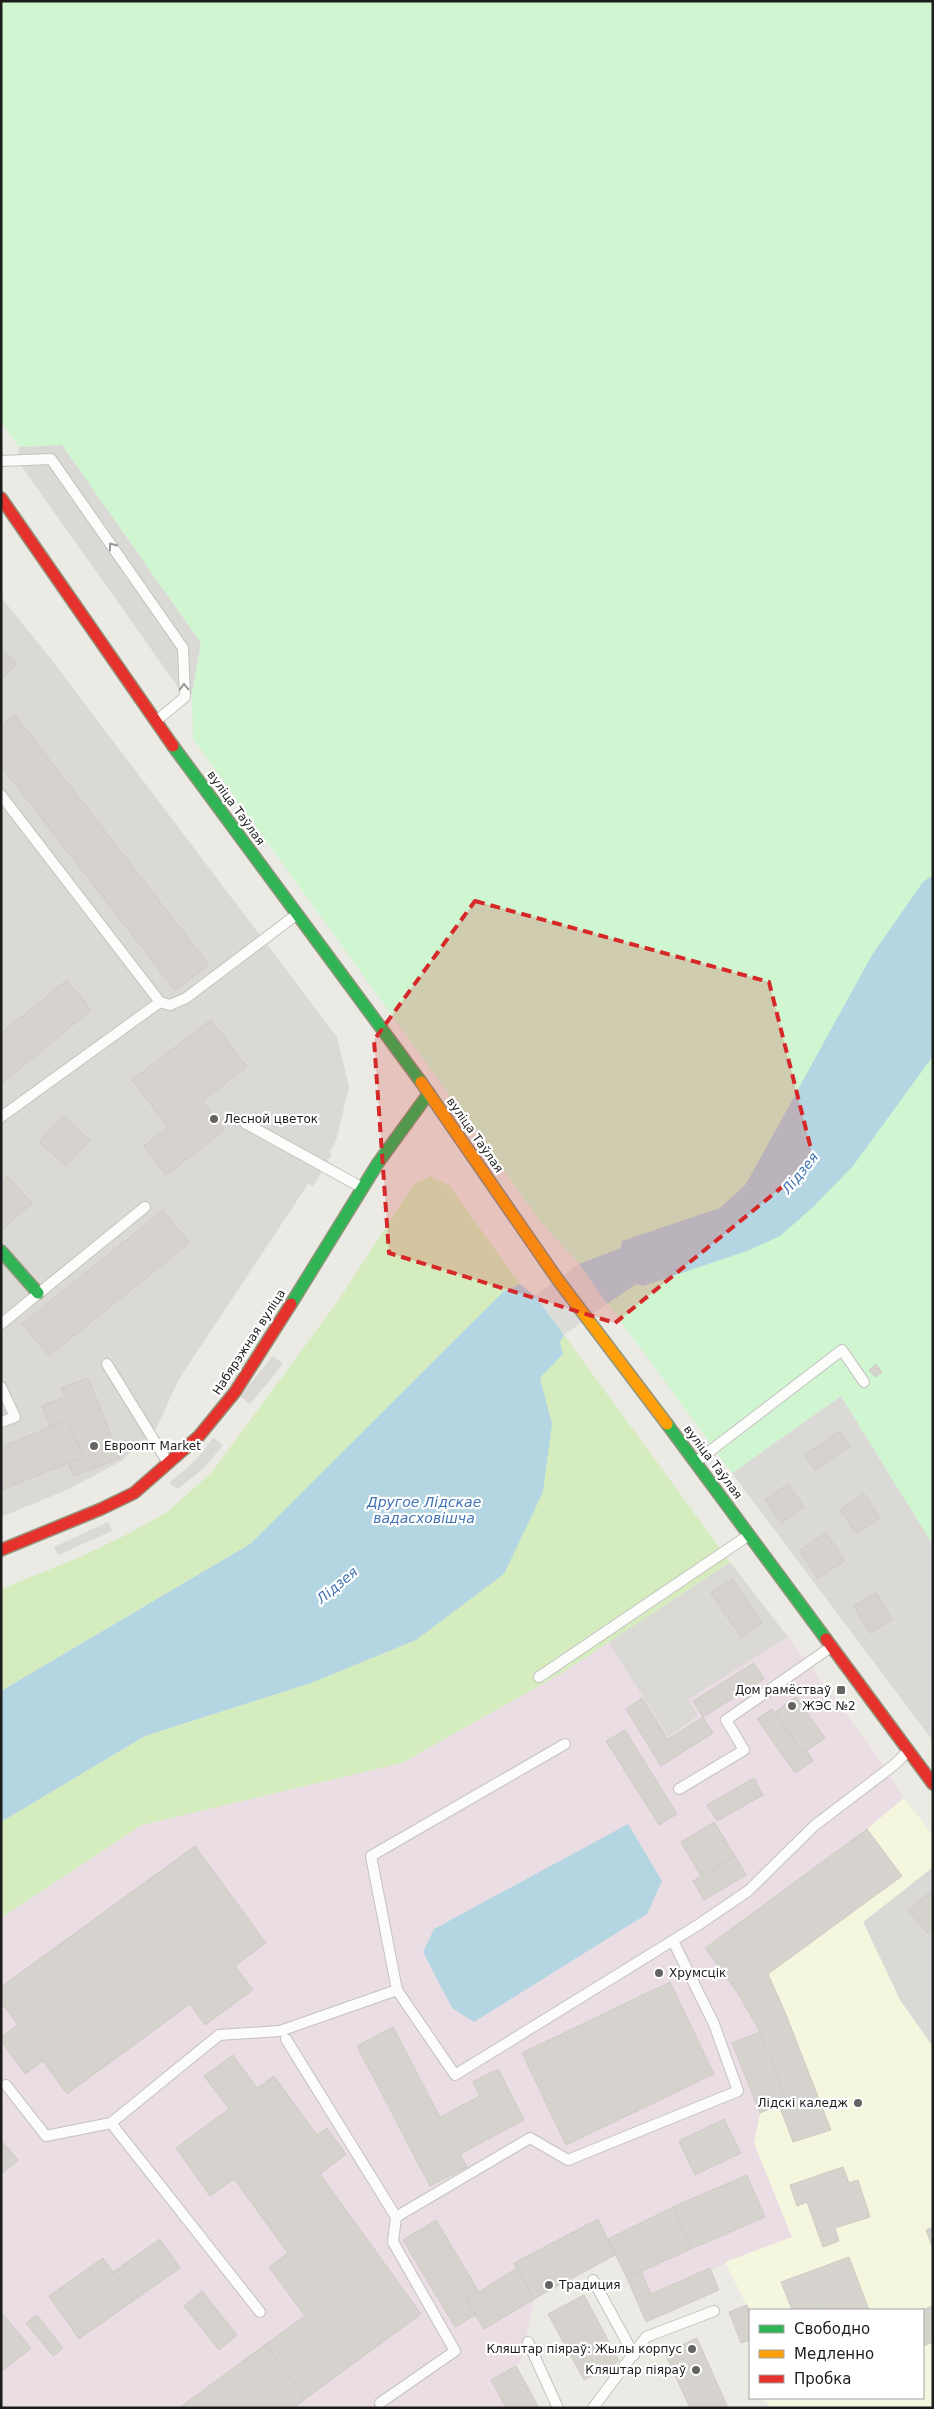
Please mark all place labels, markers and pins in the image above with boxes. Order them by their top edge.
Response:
place label: Лесной цветок [224,1112,318,1126]
marker: Лесной цветок [208,1113,220,1125]
place label: Евроопт Market [104,1439,201,1453]
marker: Евроопт Market [88,1440,100,1452]
place label: Дом рамёстваў [735,1683,831,1697]
marker: Дом рамёстваў [835,1684,847,1696]
place label: ЖЭС №2 [802,1699,856,1713]
marker: ЖЭС №2 [786,1700,798,1712]
place label: Хрумсцік [669,1966,726,1980]
marker: Хрумсцік [653,1967,665,1979]
place label: Лідскі каледж [758,2096,848,2110]
marker: Лідскі каледж [852,2097,864,2109]
place label: Традиция [558,2278,621,2292]
marker: Традиция [543,2279,555,2291]
place label: Кляштар піяраў: Жылы корпус [486,2342,682,2356]
marker: Кляштар піяраў: Жылы корпус [686,2343,698,2355]
place label: Кляштар піяраў [585,2363,686,2377]
marker: Кляштар піяраў [690,2364,702,2376]

